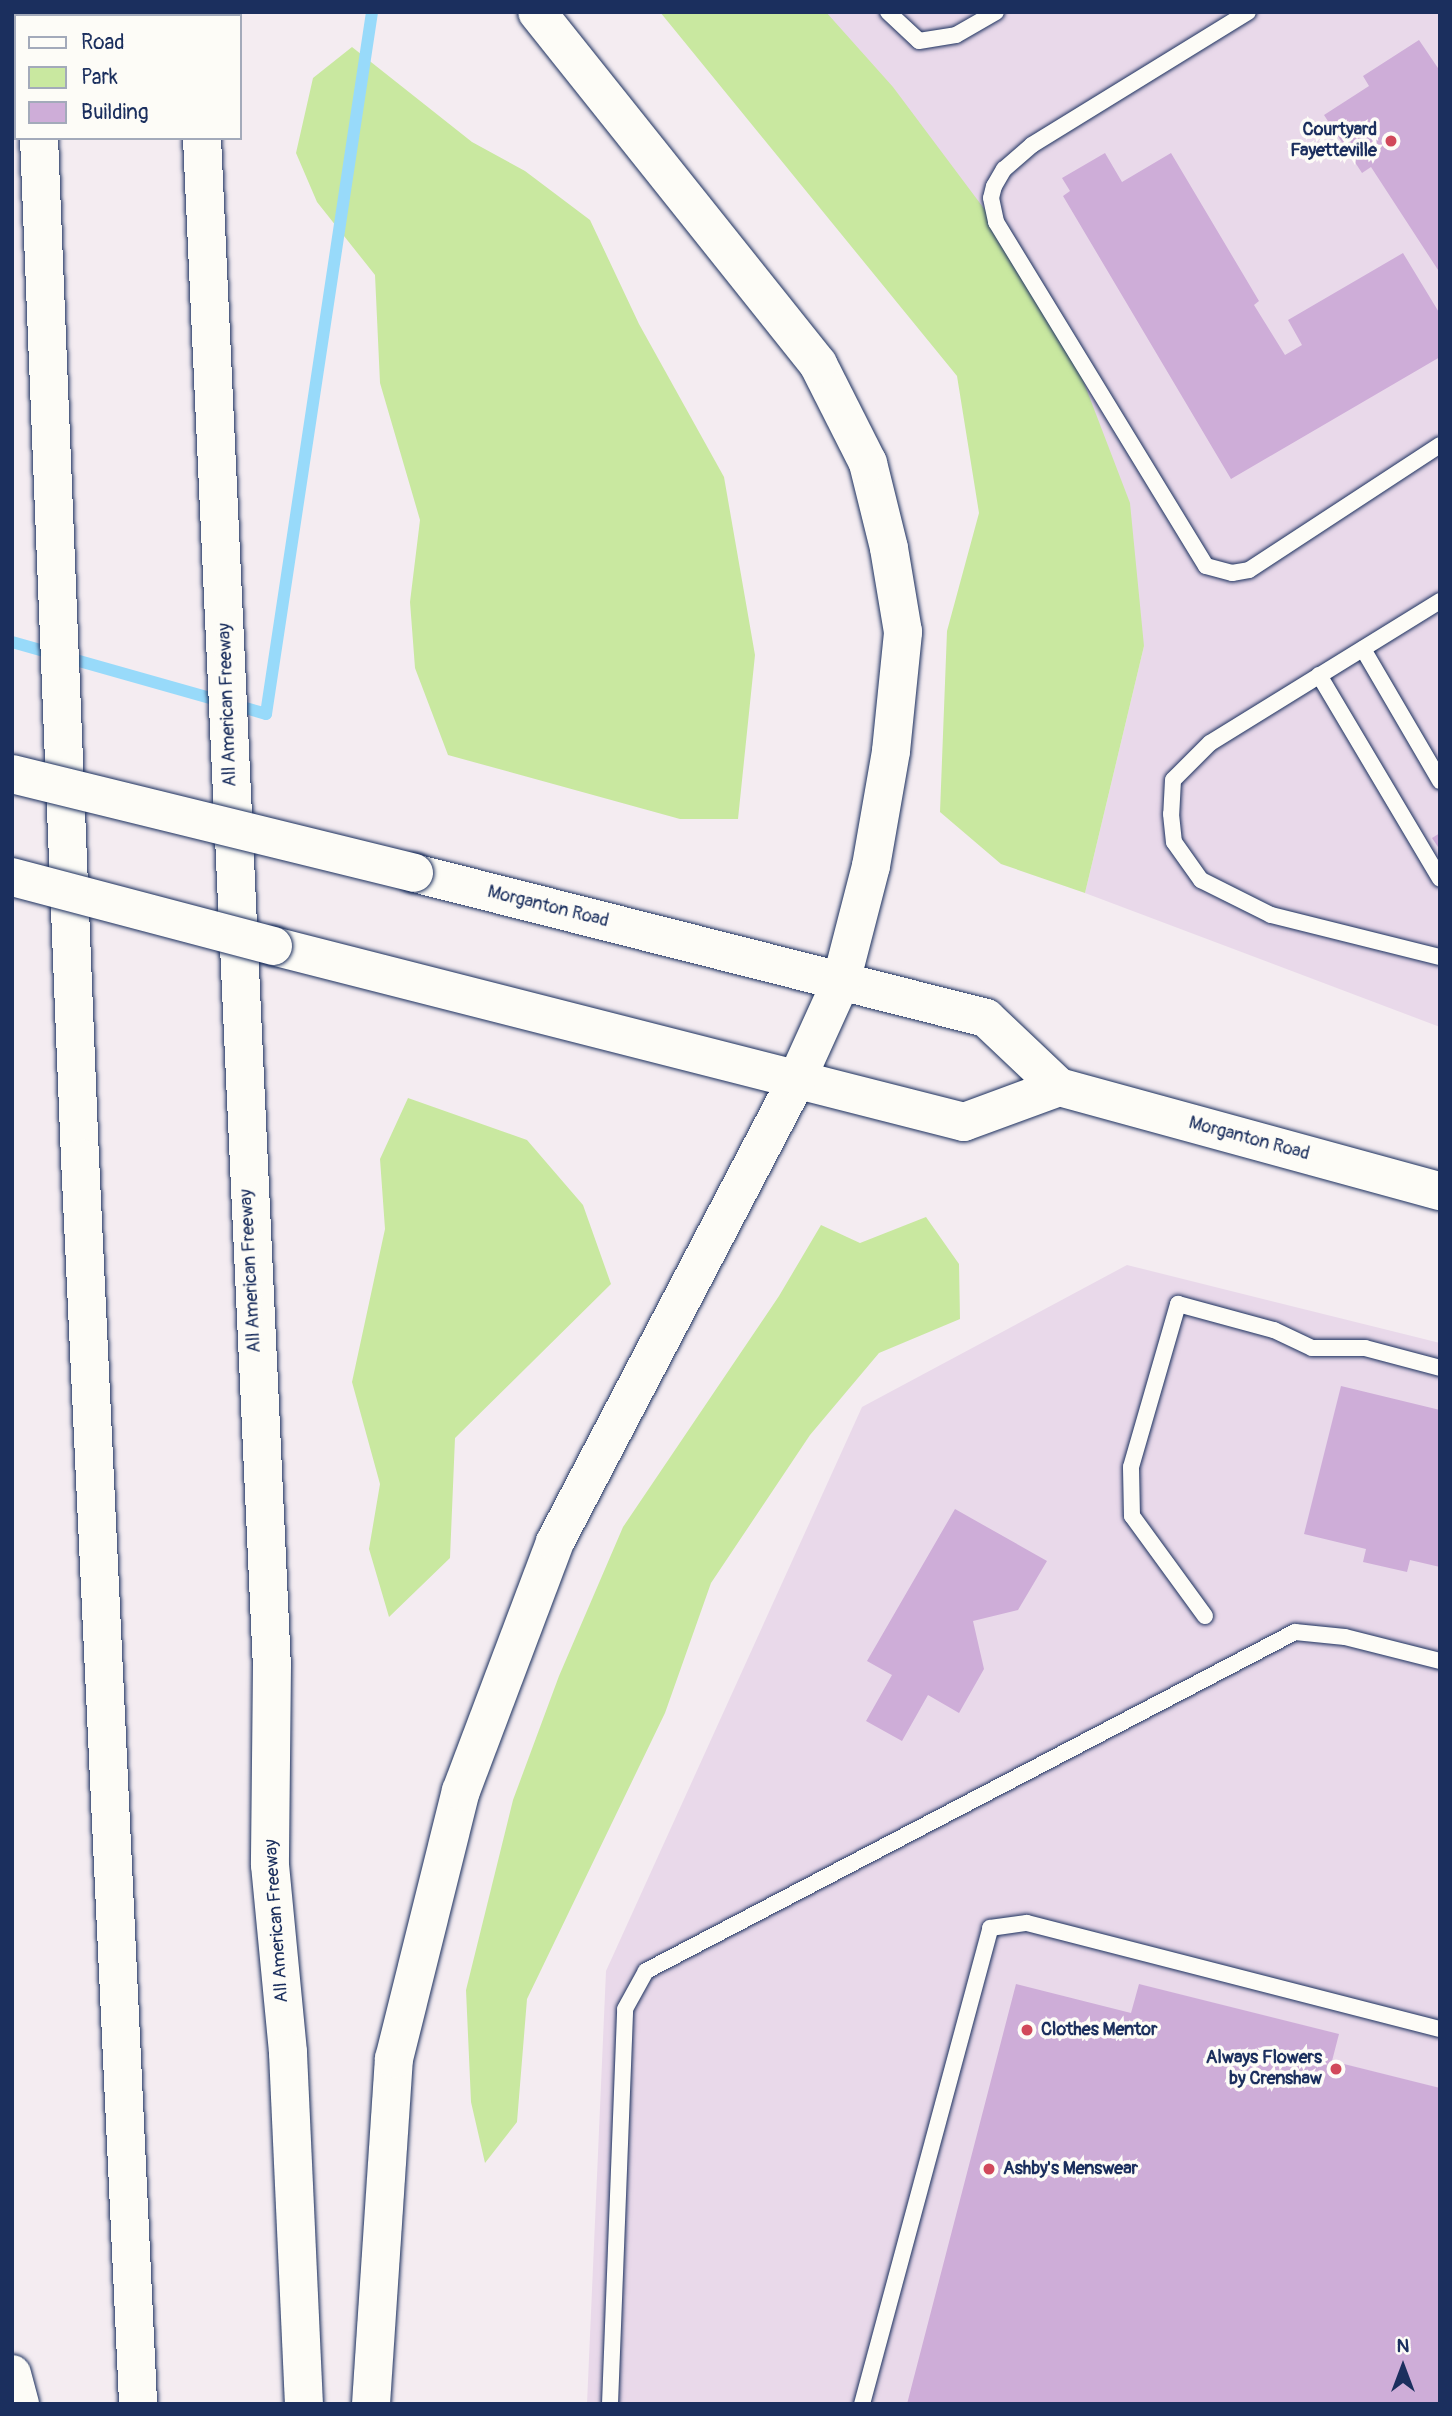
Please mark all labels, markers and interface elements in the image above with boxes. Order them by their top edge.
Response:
legend [14,14,242,140]
text: Road [81,29,125,56]
text: Park [81,64,118,91]
text: Building [81,99,148,126]
place label: Courtyard Fayetteville [1290,120,1377,162]
marker: Courtyard Fayetteville [1383,133,1399,149]
street label: All American Freeway [214,623,242,787]
street label: Morganton Road [485,882,611,932]
street label: Morganton Road [1186,1113,1312,1165]
street label: All American Freeway [236,1189,266,1353]
street label: All American Freeway [261,1839,293,2003]
place label: Clothes Mentor [1041,2019,1157,2041]
marker: Clothes Mentor [1019,2022,1035,2038]
place label: Always Flowers by Crenshaw [1206,2048,1322,2090]
marker: Always Flowers by Crenshaw [1328,2061,1344,2077]
place label: Ashby's Menswear [1003,2158,1138,2180]
marker: Ashby's Menswear [981,2161,997,2177]
north arrow [1368,2332,1438,2402]
text: N [1397,2334,1409,2358]

